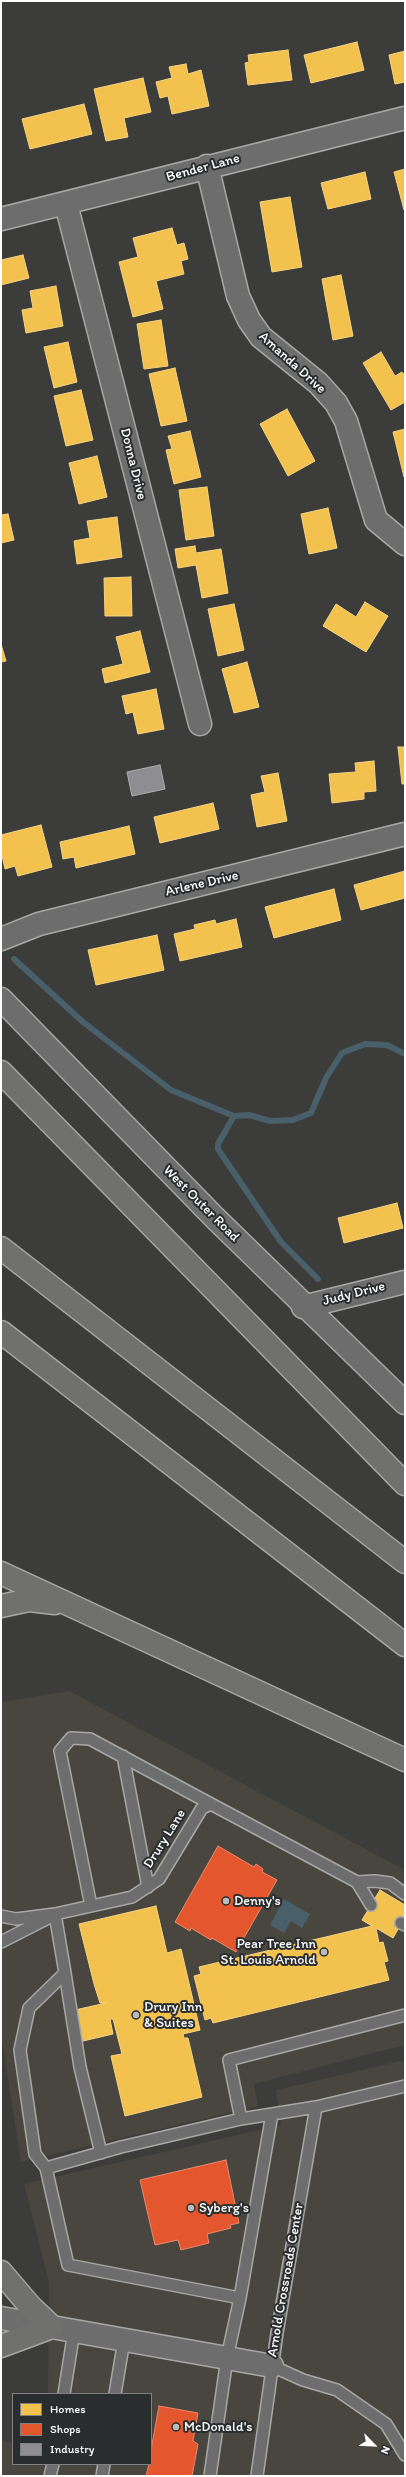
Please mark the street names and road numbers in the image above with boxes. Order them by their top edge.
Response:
street label: Bender Lane [164,150,242,186]
street label: Amanda Drive [255,328,329,398]
street label: Donna Drive [116,426,150,502]
street label: Arlene Drive [164,867,240,901]
street label: West Outer Road [159,1162,243,1246]
street label: Judy Drive [321,1278,387,1310]
street label: Drury Lane [140,1806,190,1872]
street label: Arnold Crossroads Center [264,2202,308,2358]

